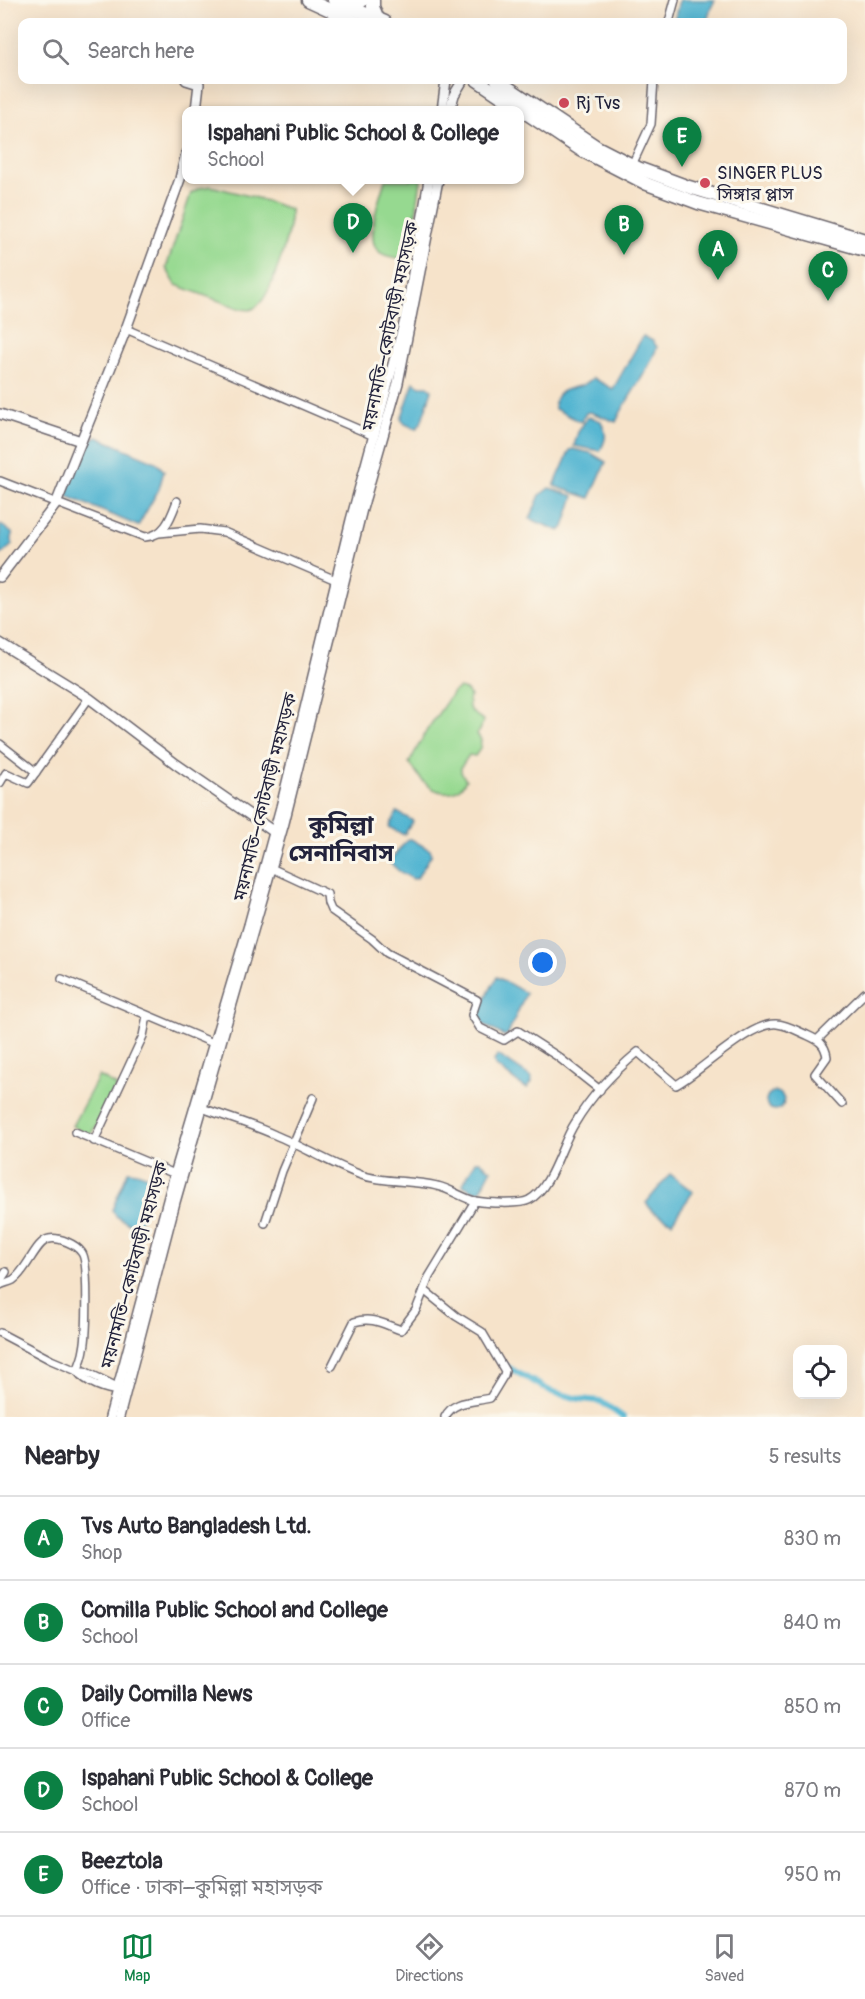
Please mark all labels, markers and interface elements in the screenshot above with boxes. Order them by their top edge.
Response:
search box [18,18,847,84]
icon: search [39,35,72,68]
text: Search here [87,37,194,65]
place label: Rj Tvs [576,92,620,115]
marker: Rj Tvs [557,96,571,110]
popup [182,106,524,184]
pin: E [662,118,702,167]
text: Ispahani Public School & College [207,119,499,147]
text: School [207,147,264,172]
place label: SINGER PLUS সিঙ্গার প্লাস [716,162,823,206]
marker: SINGER PLUS সিঙ্গার প্লাস [698,176,712,190]
pin: D [334,204,372,253]
pin: B [604,206,644,255]
street label: ময়নামতি–কোটবাড়ী মহাসড়ক [357,219,424,434]
pin: A [698,230,738,280]
pin: C [808,252,848,301]
street label: ময়নামতি–কোটবাড়ী মহাসড়ক [228,690,303,905]
district label: কুমিল্লা সেনানিবাস [288,811,394,868]
your location [528,948,557,977]
street label: ময়নামতি–কোটবাড়ী মহাসড়ক [95,1158,173,1372]
map controls [793,1345,847,1399]
button: locate [793,1345,847,1399]
text: Nearby [24,1440,100,1472]
text: 5 results [769,1444,841,1469]
text: Tvs Auto Bangladesh Ltd. [81,1512,312,1540]
text: A [37,1526,50,1551]
text: 830 m [784,1526,841,1551]
text: Shop [81,1540,122,1565]
text: Comilla Public School and College [81,1596,388,1624]
text: B [38,1610,49,1635]
text: 840 m [784,1610,841,1635]
text: School [81,1624,138,1649]
text: Daily Comilla News [81,1680,252,1708]
text: C [37,1694,50,1719]
text: 850 m [784,1694,841,1719]
text: Office [81,1708,130,1733]
text: Ispahani Public School & College [81,1764,373,1792]
text: D [37,1778,50,1803]
text: 870 m [785,1778,841,1803]
text: School [81,1792,138,1817]
text: Beeztola [81,1847,163,1875]
text: E [38,1862,49,1887]
text: 950 m [784,1862,841,1887]
text: Office · ঢাকা–কুমিল্লা মহাসড়ক [81,1875,323,1900]
tab: Map [121,1930,154,1986]
tab: Directions [395,1930,463,1986]
tab: Saved [705,1930,744,1986]

